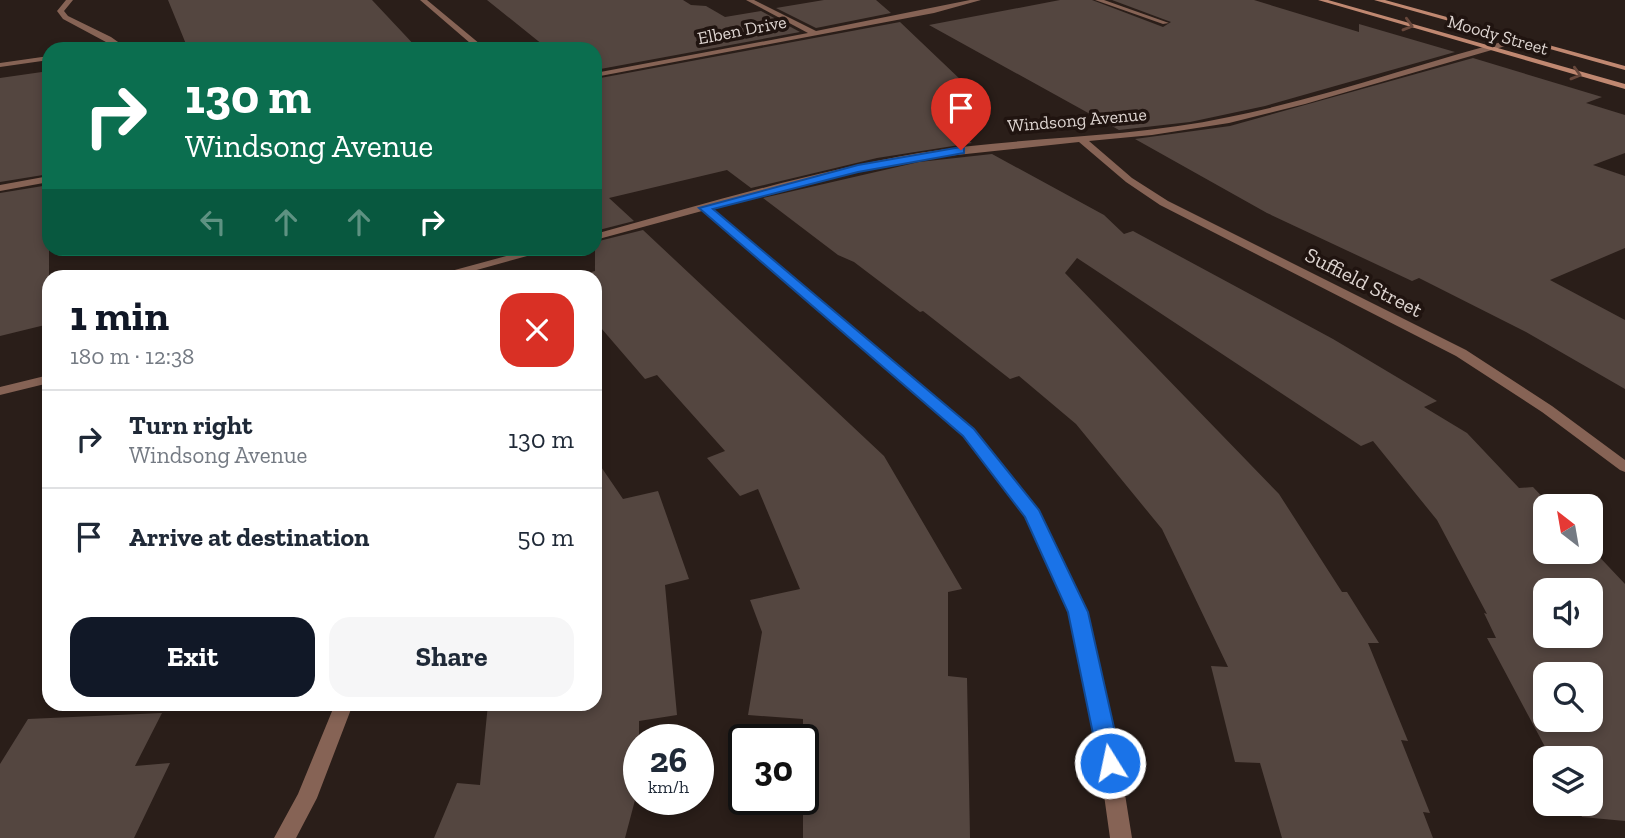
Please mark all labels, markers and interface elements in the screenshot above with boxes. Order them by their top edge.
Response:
street label: Moody Street [1445,10,1551,60]
street label: Elben Drive [696,11,788,49]
one-way arrow [1402,17,1414,32]
one-way arrow [1570,65,1582,80]
text: 130 m [185,67,311,126]
icon: right [70,70,161,161]
pin [931,78,991,150]
icon: arrive [942,89,980,127]
street label: Windsong Avenue [1007,103,1147,137]
text: Windsong Avenue [185,127,433,165]
icon: left [194,203,232,241]
icon: ahead [267,203,305,241]
icon: ahead [340,203,378,241]
icon: right [413,203,451,241]
street label: Suffield Street [1301,242,1427,322]
text: 1 min [70,290,169,341]
button: close [500,293,574,367]
text: 180 m · 12:38 [70,342,195,370]
text: Turn right [129,409,252,441]
icon: right [70,420,108,458]
text: 130 m [508,423,574,455]
text: Windsong Avenue [129,441,307,469]
north arrow [1533,494,1603,564]
map controls [1533,494,1603,816]
icon: arrive [70,518,108,556]
text: Arrive at destination [129,521,369,553]
text: 50 m [517,521,574,553]
button: sound [1533,578,1603,648]
button: Exit [70,617,315,697]
button: Share [329,617,574,697]
button: search [1533,662,1603,732]
speed limit sign: 30 [728,724,819,815]
position arrow [1073,726,1147,800]
text: 26 [650,739,687,781]
button: layers [1533,746,1603,816]
text: km/h [648,776,689,798]

